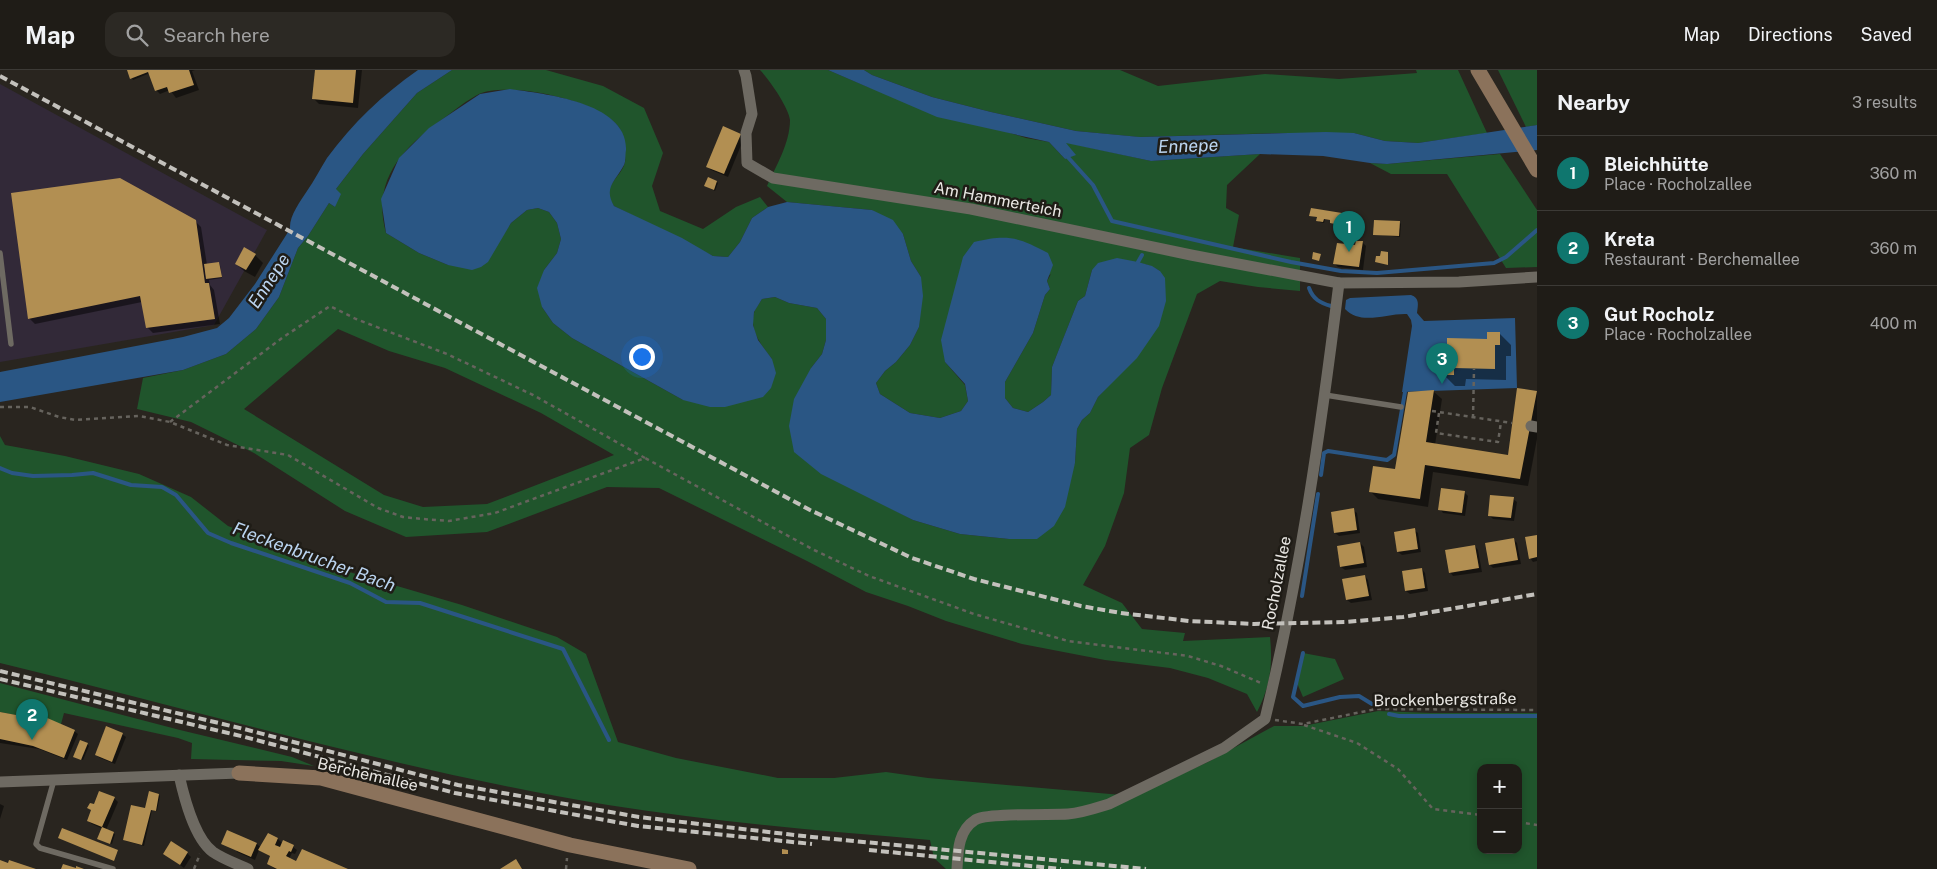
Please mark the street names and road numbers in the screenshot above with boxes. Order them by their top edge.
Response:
street label: Am Hammerteich [932,178,1063,221]
street label: Rocholzallee [1258,535,1295,632]
street label: Brockenbergstraße [1373,689,1517,710]
street label: Berchemallee [316,754,420,795]

